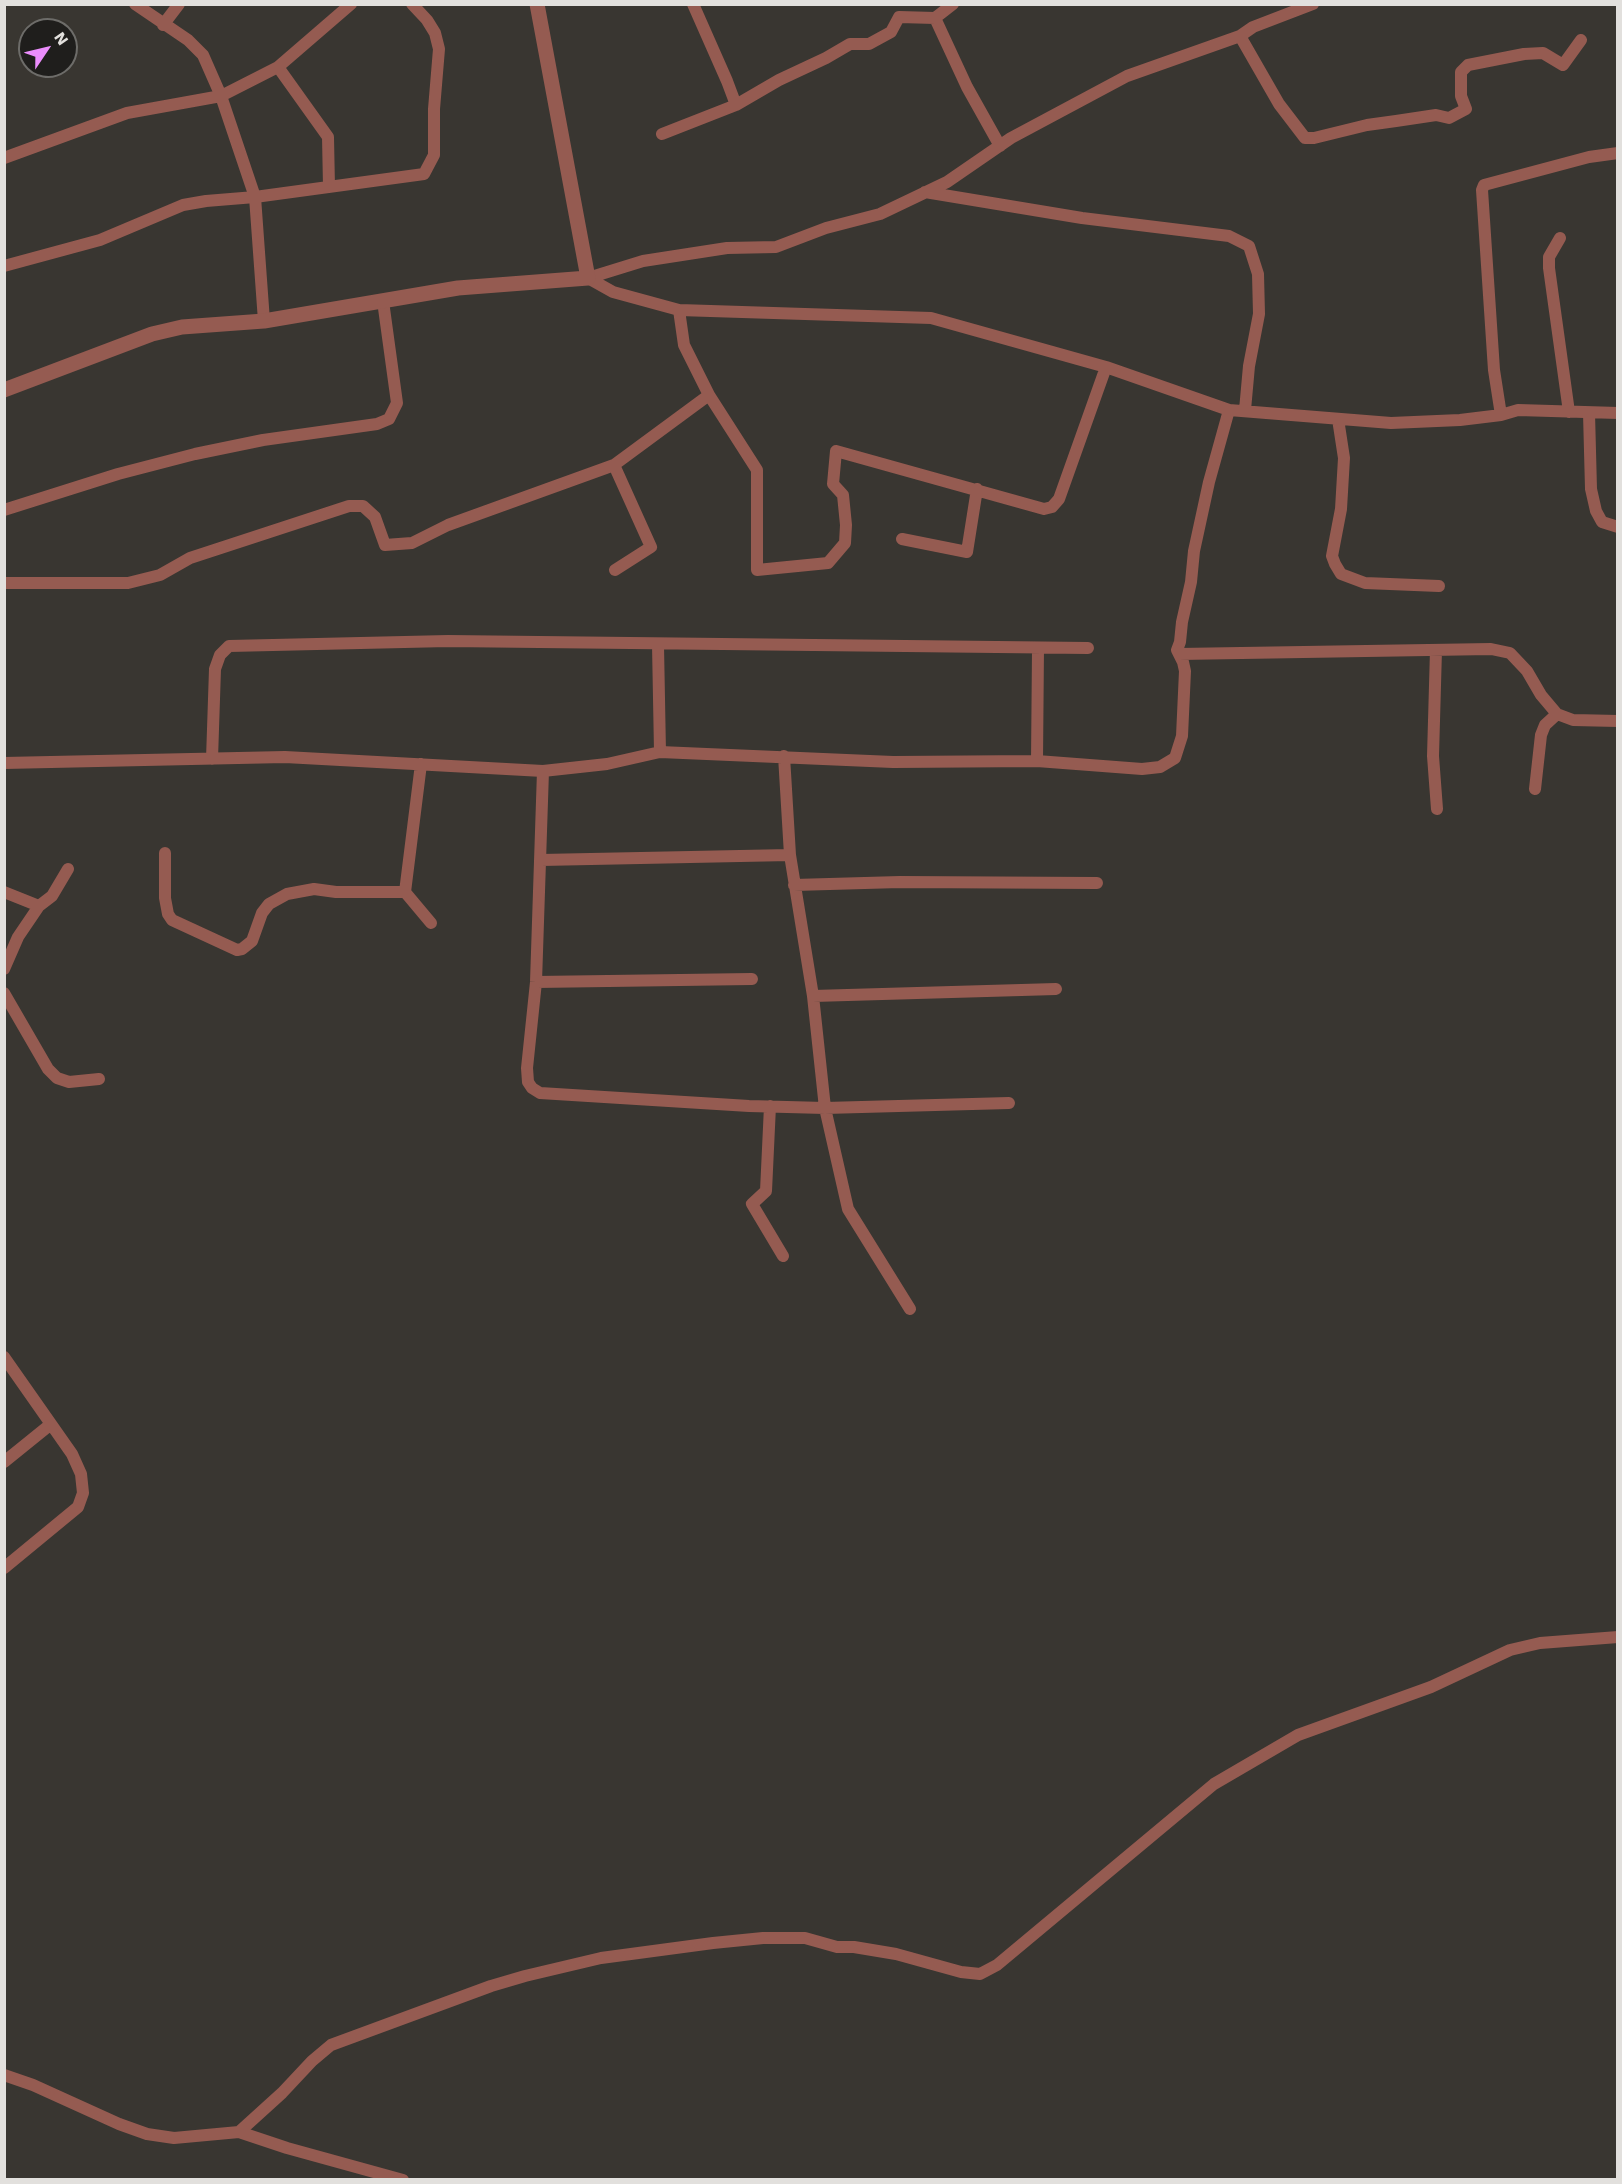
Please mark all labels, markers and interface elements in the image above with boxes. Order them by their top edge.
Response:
north arrow [18,18,78,78]
text: N [50,28,73,49]

